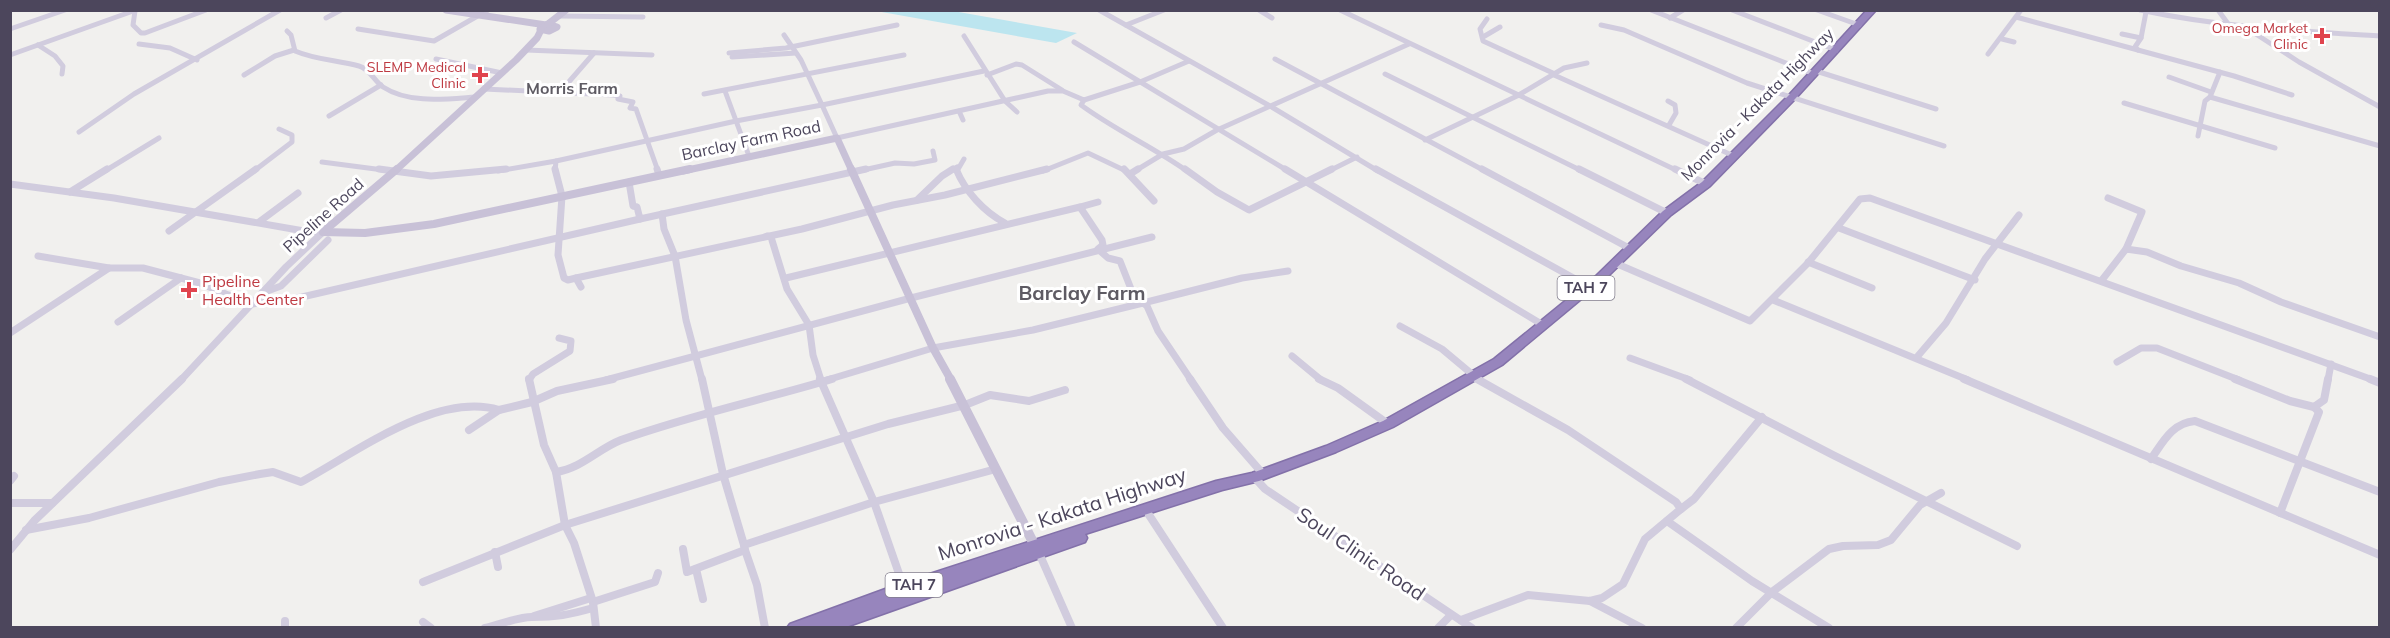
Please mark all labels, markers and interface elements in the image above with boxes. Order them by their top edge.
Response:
place label: Omega Market Clinic [2212,19,2308,53]
street label: Monrovia - Kakata Highway [1676,23,1838,185]
marker: Omega Market Clinic [2313,27,2331,45]
place label: SLEMP Medical Clinic [367,58,466,92]
marker: SLEMP Medical Clinic [471,66,489,84]
district label: Morris Farm [526,78,618,98]
street label: Barclay Farm Road [680,115,822,165]
street label: Pipeline Road [279,174,367,256]
place label: Pipeline Health Center [202,271,304,309]
road number: TAH 7 [1558,276,1614,300]
district label: Barclay Farm [1018,280,1146,305]
marker: Pipeline Health Center [180,281,198,299]
street label: Monrovia - Kakata Highway [935,461,1190,566]
street label: Soul Clinic Road [1292,501,1430,606]
road number: TAH 7 [886,573,942,597]

